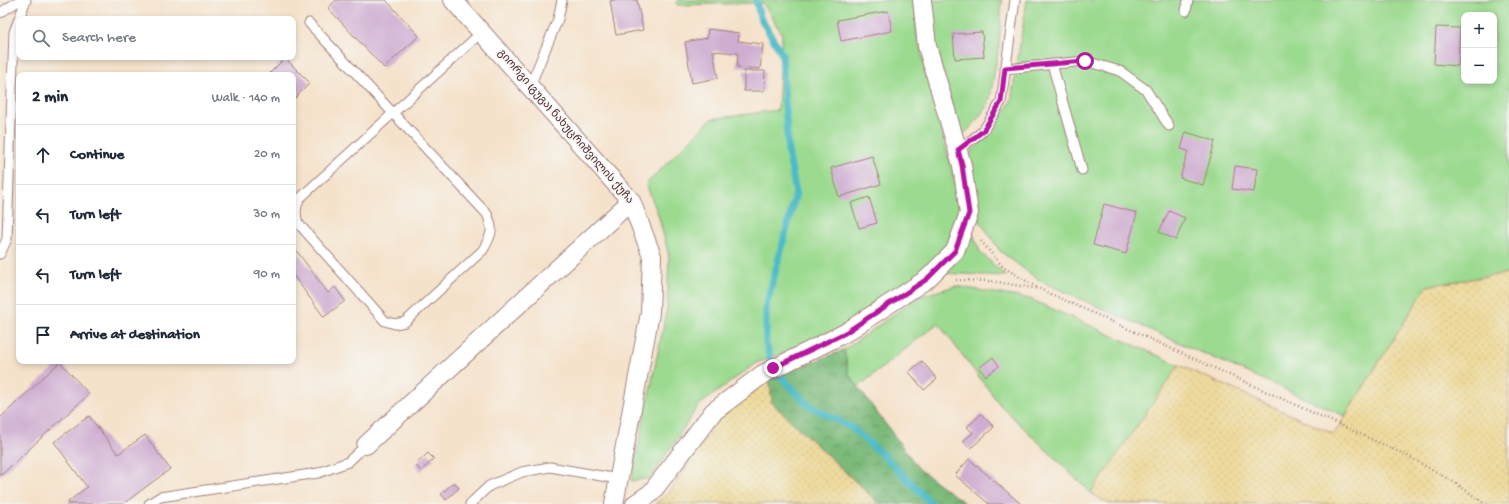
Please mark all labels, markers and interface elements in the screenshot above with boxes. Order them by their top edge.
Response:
map controls [1461,12,1497,84]
button: + [1461,12,1497,48]
search box [16,16,296,60]
icon: search [30,27,52,49]
text: Search here [62,29,136,47]
street label: გიორგი (გუგა) ნახუცრიშვილის ქუჩა [495,47,636,207]
button: − [1461,48,1497,84]
route start [1076,52,1094,70]
text: 2 min [32,88,68,108]
text: Walk · 140 m [212,91,280,106]
icon: ahead [32,144,54,166]
text: Continue [70,146,124,164]
text: 20 m [254,147,280,162]
icon: left [32,204,54,226]
text: Turn left [70,206,121,224]
text: 30 m [254,207,280,222]
icon: left [32,264,54,286]
text: Turn left [70,266,121,284]
text: 90 m [254,267,280,282]
icon: arrive [32,324,54,346]
text: Arrive at destination [70,326,200,344]
route end [764,359,782,377]

